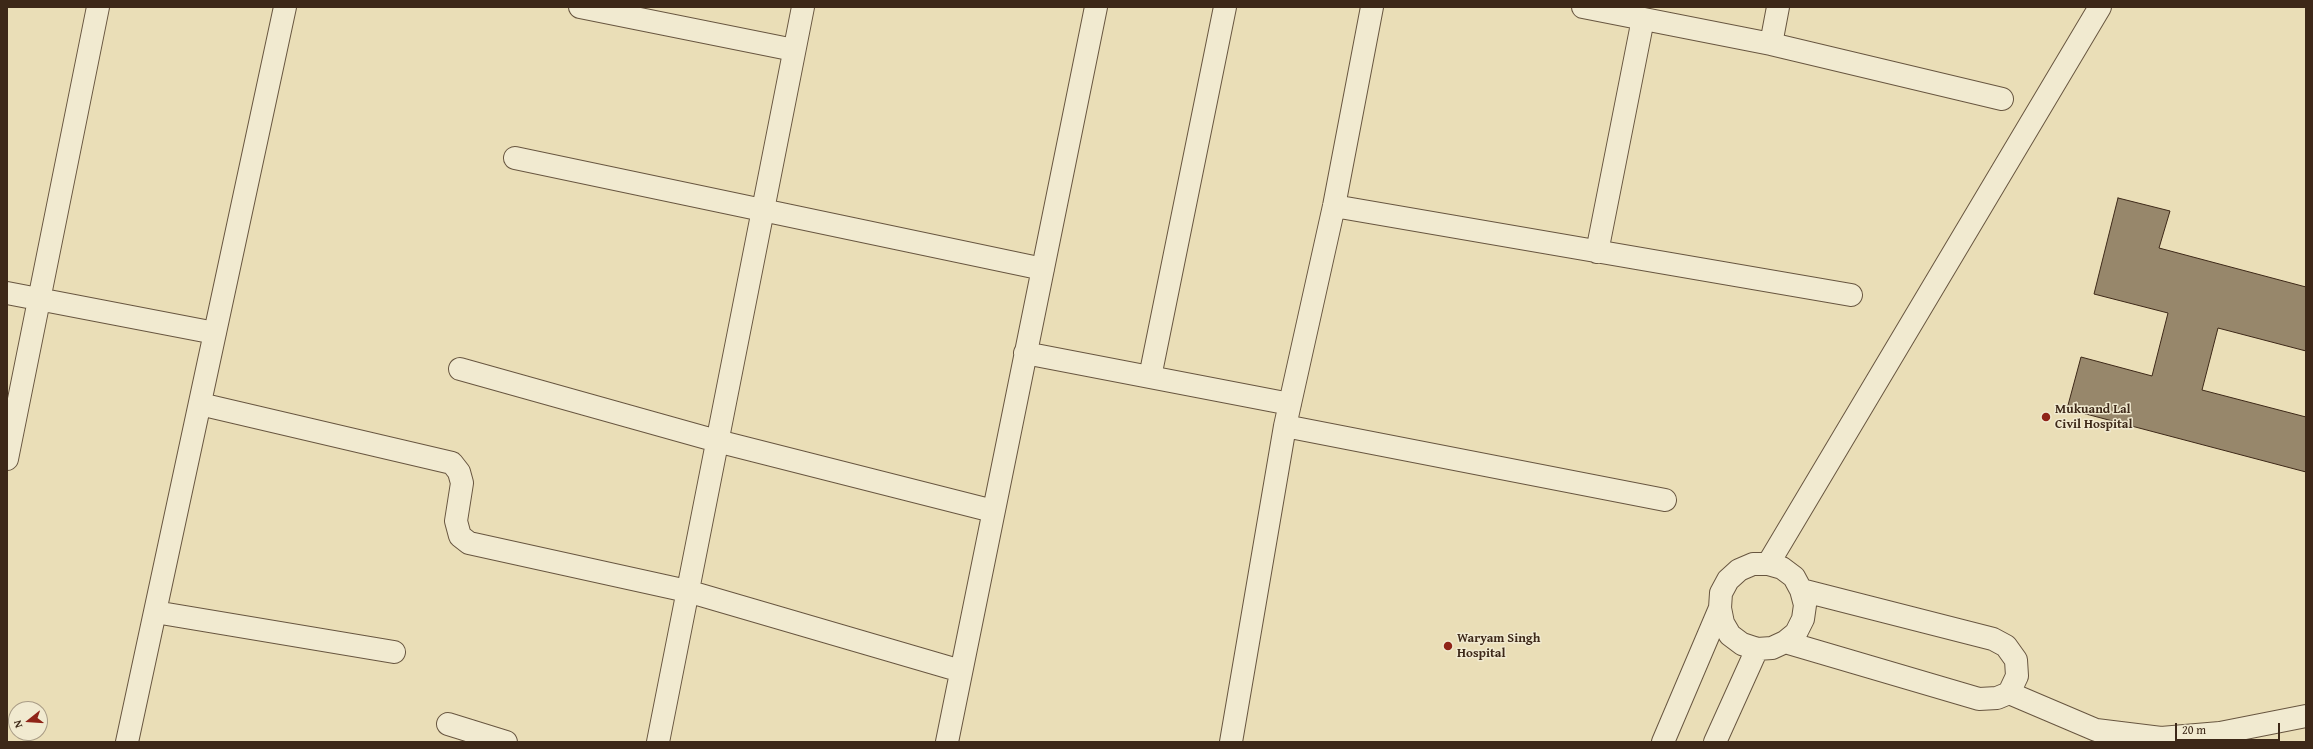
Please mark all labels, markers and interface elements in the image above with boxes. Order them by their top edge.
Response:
place label: Mukuand Lal Civil Hospital [2055,402,2133,433]
marker: Mukuand Lal Civil Hospital [2040,411,2052,423]
place label: Waryam Singh Hospital [1457,631,1540,662]
marker: Waryam Singh Hospital [1442,640,1454,652]
north arrow [8,701,48,741]
scale bar [2177,715,2282,741]
text: N [9,718,26,730]
text: 20 m [2182,721,2206,738]

